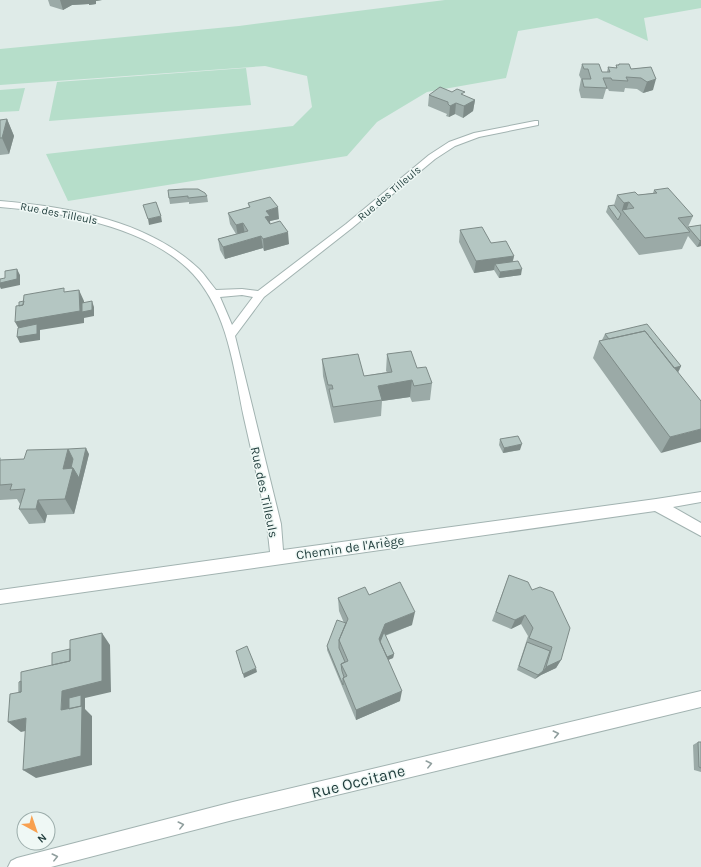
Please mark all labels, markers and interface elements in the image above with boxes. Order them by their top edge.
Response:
street label: Rue des Tilleuls [355,163,424,224]
street label: Rue des Tilleuls [19,200,99,227]
street label: Rue des Tilleuls [248,445,282,539]
street label: Chemin de l'Ariège [295,532,405,563]
one-way arrow [552,730,559,739]
one-way arrow [426,760,433,769]
street label: Rue Occitane [309,761,407,802]
north arrow [16,811,56,851]
one-way arrow [177,821,184,830]
text: N [35,831,49,846]
one-way arrow [52,854,58,862]

